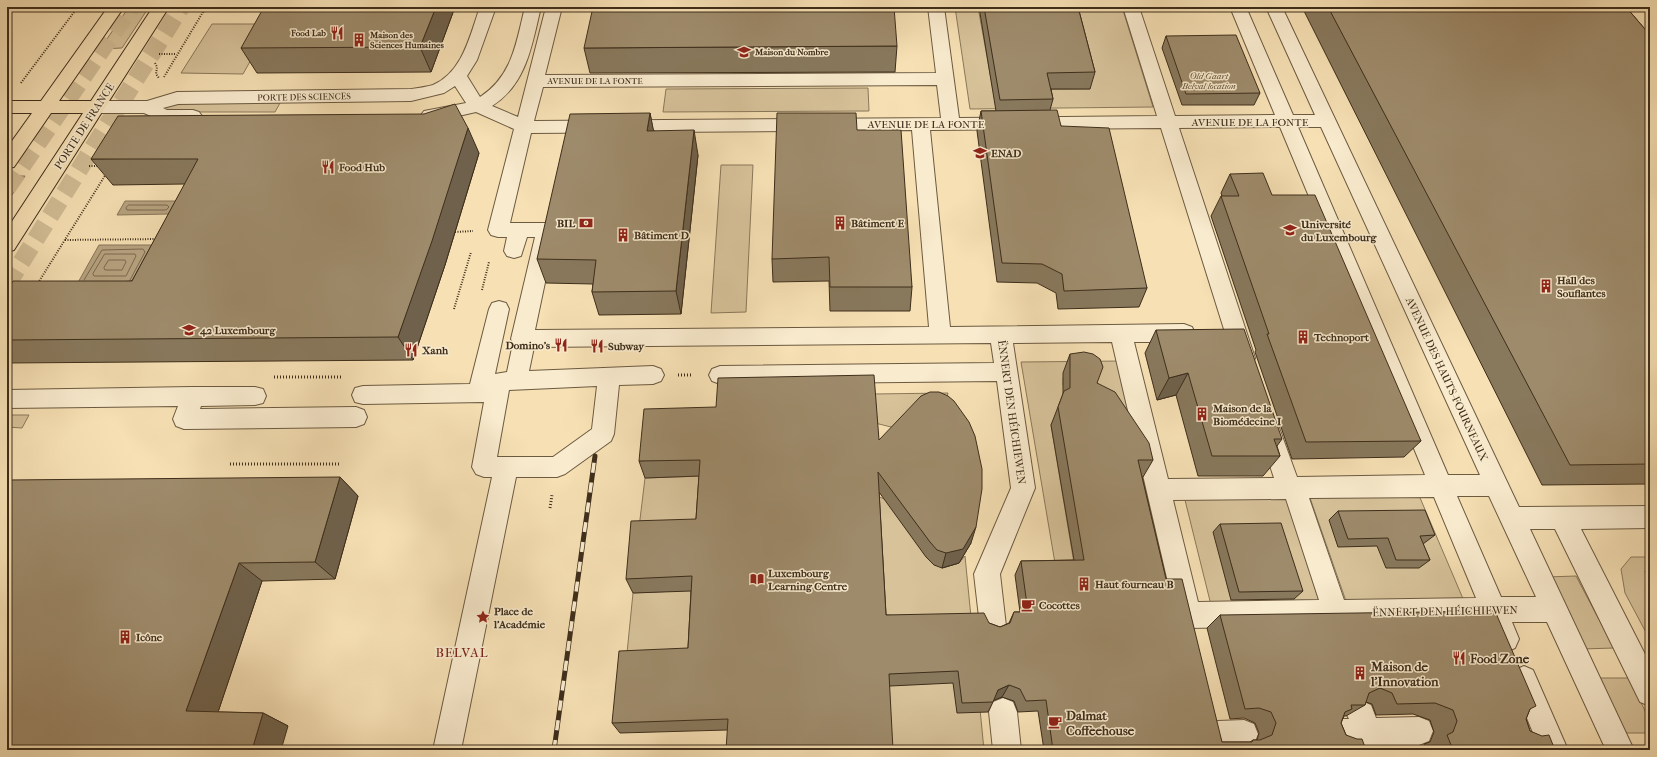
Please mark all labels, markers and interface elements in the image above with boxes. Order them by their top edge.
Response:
restaurant icon: Food Lab [329,25,345,41]
place label: Food Lab [290,28,326,38]
place label: Maison des Sciences Humaines [369,30,445,50]
building icon: Maison des Sciences Humaines [351,32,367,48]
school or university icon: Maison du Nombre [736,44,752,60]
place label: Maison du Nombre [754,47,829,57]
park label: Old Gaart Belval location [1181,71,1236,91]
street label: AVENUE DE LA FONTE [546,76,643,86]
street label: PORTE DE FRANCE [52,81,117,172]
street label: PORTE DES SCIENCES [257,91,351,103]
street label: AVENUE DE LA FONTE [1191,116,1309,129]
street label: AVENUE DE LA FONTE [867,118,985,131]
school or university icon: ENAD [972,145,988,161]
place label: ENAD [991,147,1022,160]
restaurant icon: Food Hub [320,159,336,175]
place label: Food Hub [338,161,385,174]
bank icon: BIL [578,215,594,231]
building icon: Bâtiment E [832,215,848,231]
place label: BIL [557,217,575,230]
place label: Bâtiment E [851,217,905,230]
place label: Université du Luxembourg [1300,218,1378,244]
school or university icon: Université du Luxembourg [1282,222,1298,238]
building icon: Bâtiment D [615,227,631,243]
place label: Bâtiment D [634,229,690,242]
place label: Hall des Souflantes [1557,274,1606,300]
building icon: Hall des Souflantes [1538,278,1554,294]
street label: AVENUE DES HAUTS-FOURNEAUX [1402,294,1491,464]
school or university icon: 42 Luxembourg [181,322,197,338]
place label: 42 Luxembourg [199,324,277,337]
building icon: Technoport [1295,329,1311,345]
place label: Technoport [1313,331,1370,344]
restaurant icon: Domino's [553,337,569,353]
restaurant icon: Subway [589,338,605,354]
place label: Domino's [504,339,550,352]
street label: ËNNERT DEN HÉICHIEWEN [995,339,1028,486]
place label: Subway [608,340,645,353]
restaurant icon: Xanh [403,342,419,358]
place label: Xanh [421,344,449,357]
place label: Maison de la Biomédecine I [1212,402,1282,428]
building icon: Maison de la Biomédecine I [1194,406,1210,422]
place label: Luxembourg Learning Centre [768,567,848,593]
library icon: Luxembourg Learning Centre [749,571,765,587]
building icon: Haut fourneau B [1076,576,1092,592]
place label: Haut fourneau B [1095,578,1174,591]
cafe icon: Cocottes [1020,597,1036,613]
place label: Cocottes [1039,599,1080,612]
street label: ËNNERT DEN HÉICHIEWEN [1372,604,1519,619]
place label: Place de l'Académie [493,605,546,631]
place icon: Place de l'Académie [475,609,491,625]
building icon: Icône [117,629,133,645]
place label: Icône [136,631,163,644]
district label: BELVAL [435,645,489,660]
restaurant icon: Food Zone [1451,650,1467,666]
place label: Food Zone [1469,651,1530,666]
place label: Maison de l'Innovation [1370,659,1439,689]
building icon: Maison de l'Innovation [1352,665,1368,681]
place label: Dalmat Coffeehouse [1066,708,1135,738]
cafe icon: Dalmat Coffeehouse [1047,714,1063,730]

